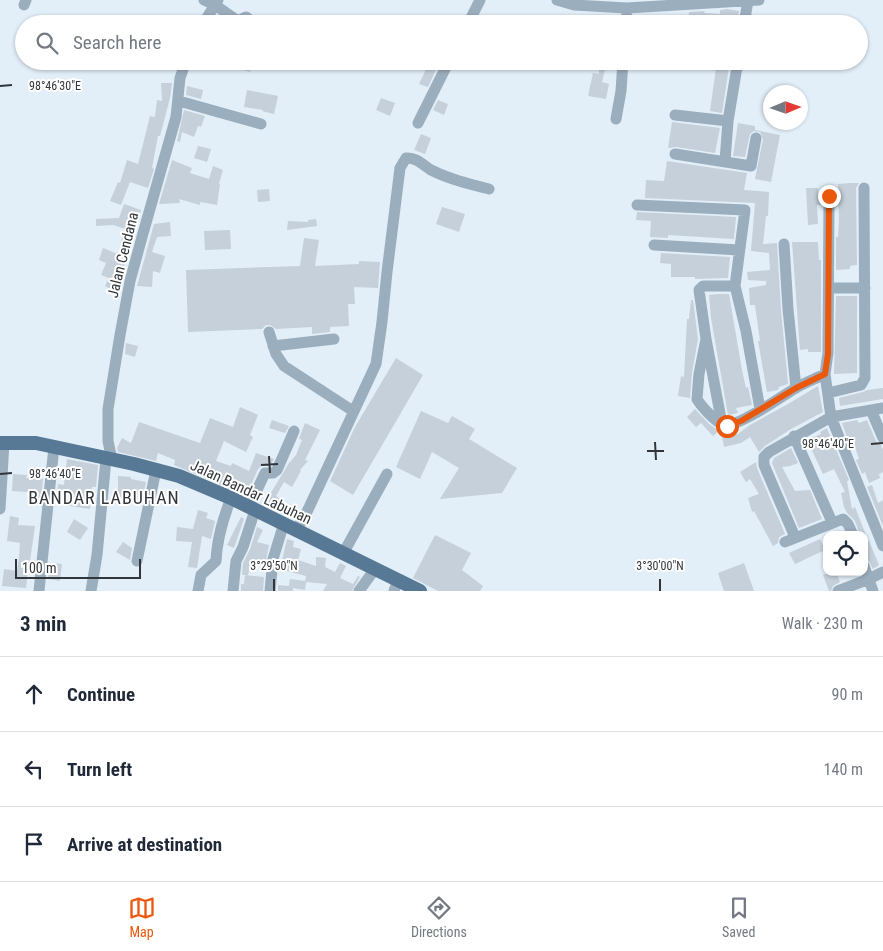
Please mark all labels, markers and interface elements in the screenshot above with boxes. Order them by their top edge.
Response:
search box [15,15,868,70]
icon: search [33,29,61,57]
text: Search here [73,31,161,54]
text: 98°46'30"E [29,79,81,93]
north arrow [763,85,808,130]
route end [818,185,841,208]
street label: Jalan Cendana [104,210,142,300]
route start [716,415,739,438]
text: 98°46'40"E [802,437,854,451]
street label: Jalan Bandar Labuhan [188,456,314,528]
text: 98°46'40"E [29,467,81,481]
district label: BANDAR LABUHAN [28,487,180,508]
map controls [823,531,868,576]
button: locate [823,531,868,576]
scale bar [15,556,141,579]
text: 3°29'50"N [250,559,298,573]
text: 3°30'00"N [636,559,684,573]
text: 100 m [22,560,57,576]
text: 3 min [20,612,67,636]
text: Walk · 230 m [782,614,863,633]
icon: ahead [20,680,48,708]
text: Continue [67,683,135,706]
text: 90 m [831,685,863,704]
icon: left [20,755,48,783]
text: Turn left [67,758,132,781]
text: 140 m [824,760,863,779]
icon: arrive [20,830,48,858]
text: Arrive at destination [67,833,222,856]
tab: Map [128,894,156,940]
tab: Directions [411,894,467,940]
tab: Saved [722,894,755,940]

